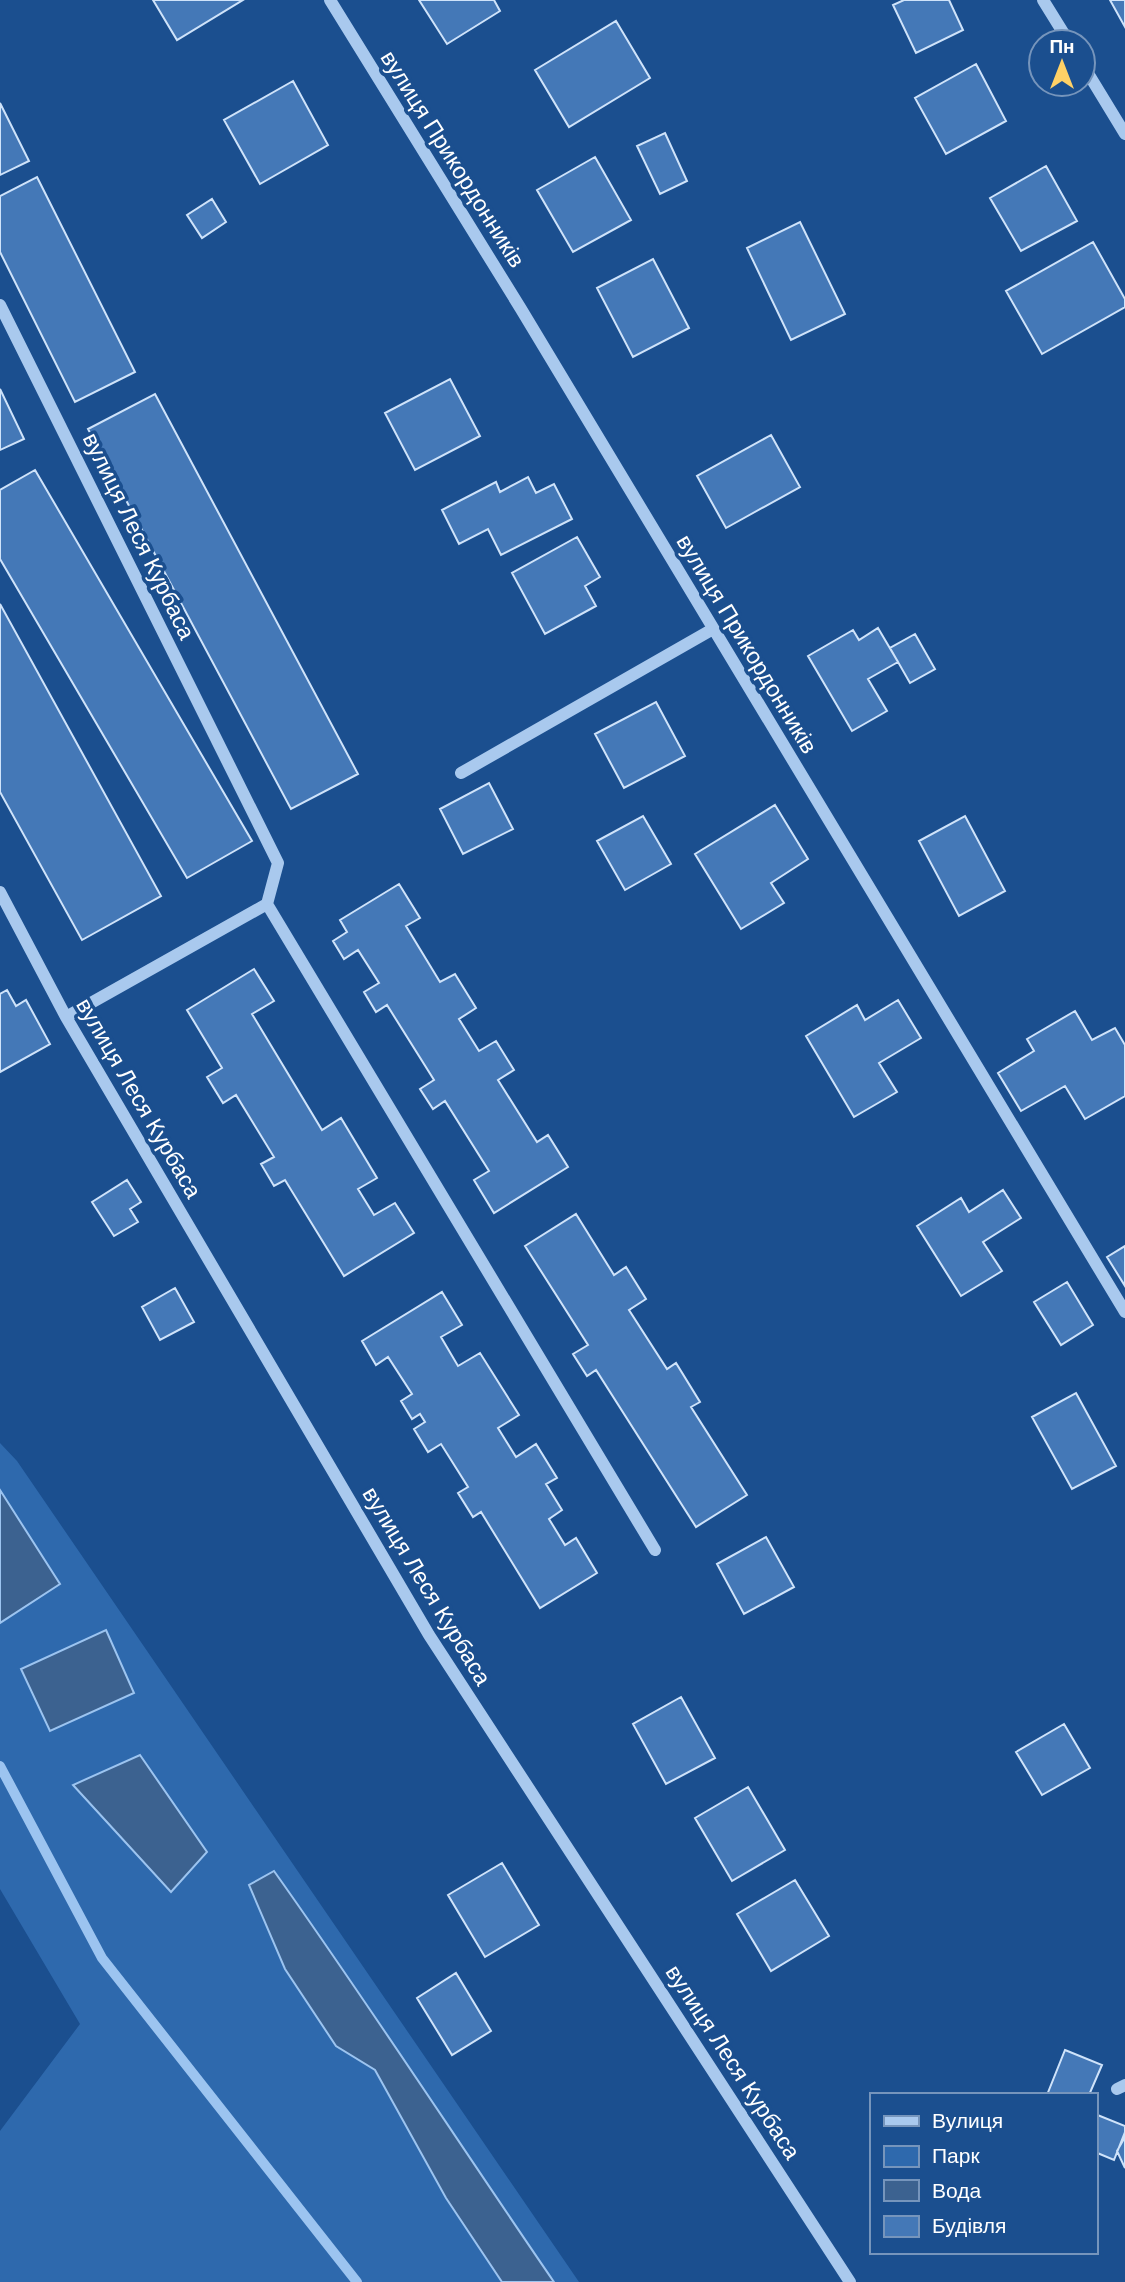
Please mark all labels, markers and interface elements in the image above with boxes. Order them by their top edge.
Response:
north arrow [1027,28,1097,98]
text: Пн [1049,36,1075,57]
street label: вулиця Прикордонників [376,46,530,272]
street label: вулиця Леся Курбаса [78,429,200,644]
street label: вулиця Прикордонників [671,530,823,758]
street label: вулиця Леся Курбаса [71,993,207,1203]
street label: вулиця Леся Курбаса [358,1482,497,1690]
street label: вулиця Леся Курбаса [660,1960,806,2164]
legend [870,2093,1097,2254]
text: Вулиця [932,2109,1003,2132]
text: Парк [932,2144,980,2167]
text: Вода [932,2179,981,2202]
text: Будівля [932,2214,1006,2237]

